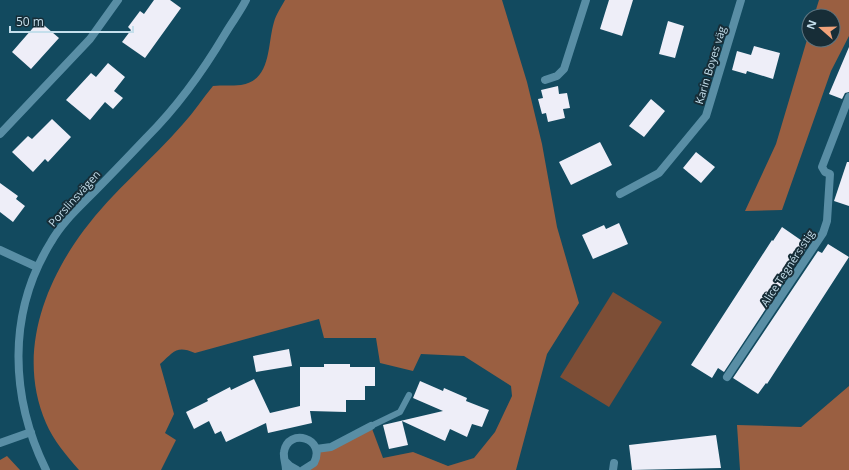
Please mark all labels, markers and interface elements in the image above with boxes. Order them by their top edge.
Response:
scale bar [10,8,133,34]
north arrow [801,8,841,48]
text: 50 m [16,13,44,30]
text: N [803,18,820,31]
street label: Karin Boyes väg [691,24,729,106]
street label: Porslinsvägen [45,167,103,229]
street label: Alice Tegnérs stig [757,227,817,309]

